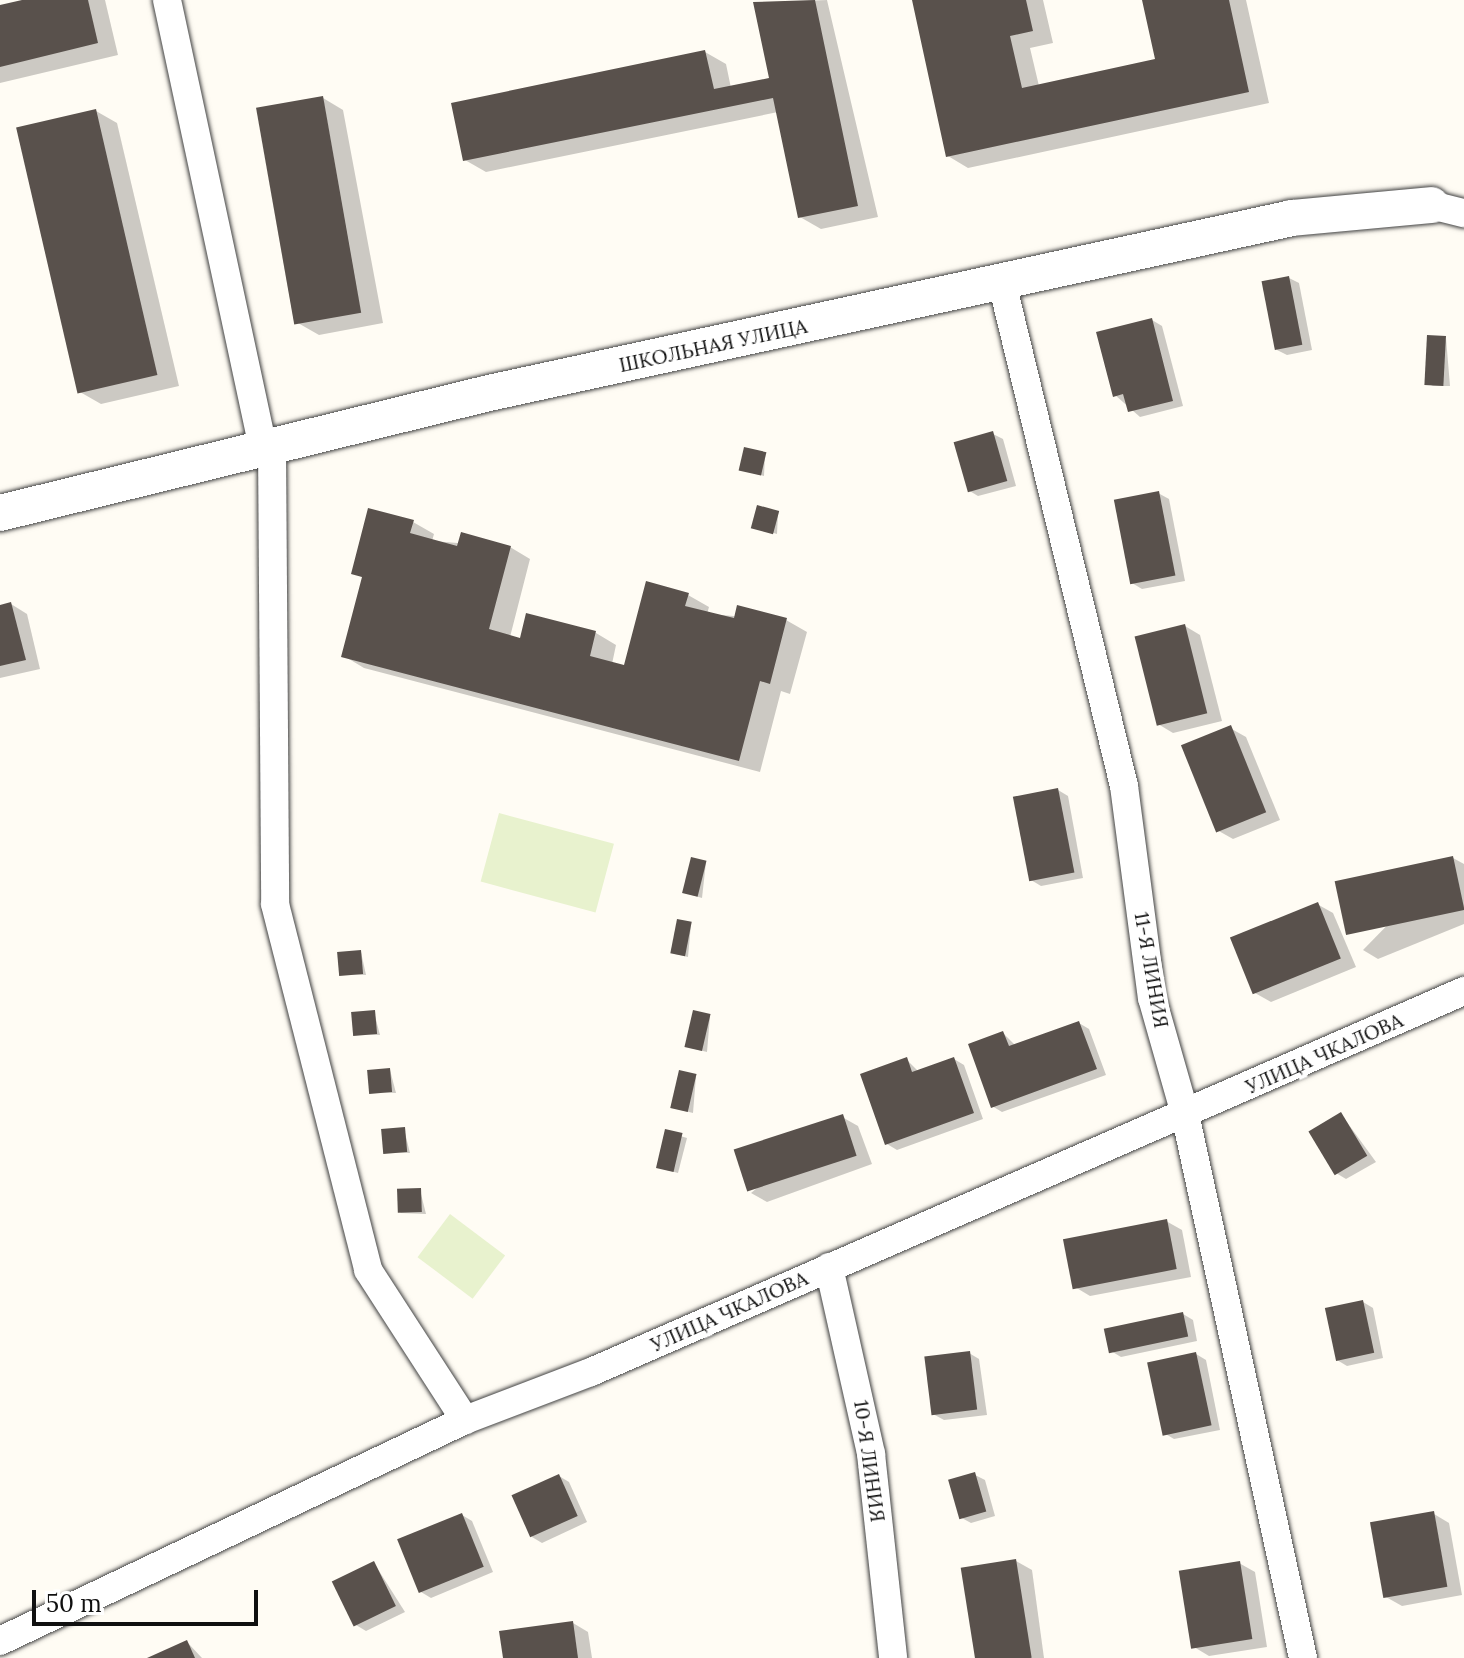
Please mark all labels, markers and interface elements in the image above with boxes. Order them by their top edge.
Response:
street label: ШКОЛЬНАЯ УЛИЦА [617,313,809,377]
street label: 11-Я ЛИНИЯ [1130,910,1174,1030]
street label: УЛИЦА ЧКАЛОВА [1242,1008,1406,1098]
street label: УЛИЦА ЧКАЛОВА [647,1266,811,1356]
street label: 10-Я ЛИНИЯ [850,1398,890,1524]
scale bar [36,1574,262,1624]
text: 50 m [46,1588,102,1619]

